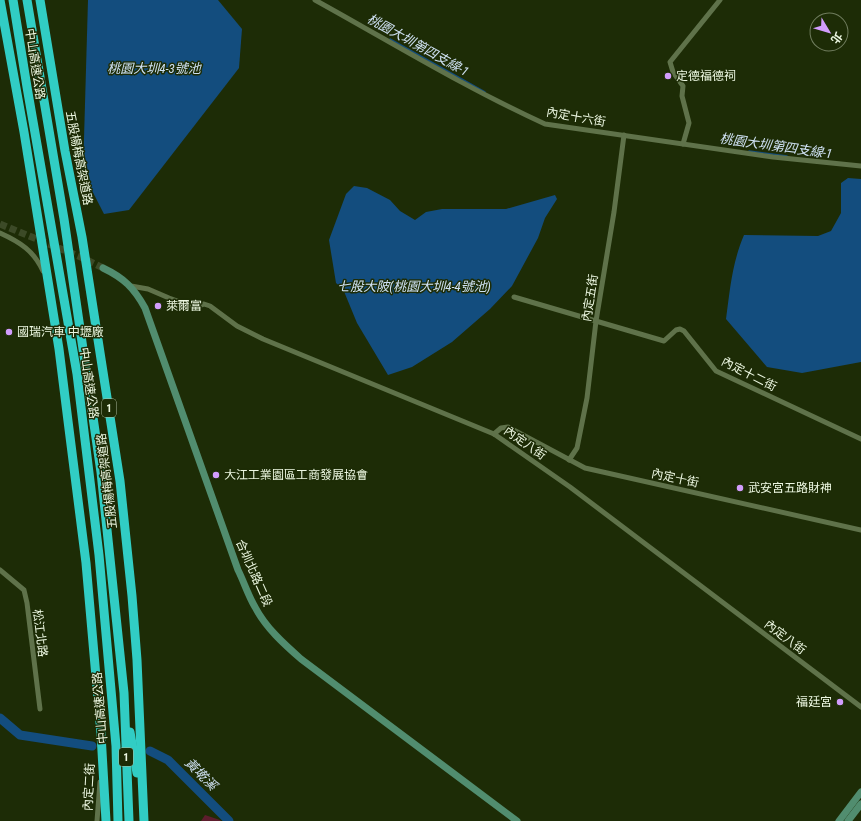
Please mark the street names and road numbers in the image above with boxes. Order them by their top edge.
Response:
street label: 中山高速公路 [22,27,48,101]
street label: 內定十六街 [545,105,607,129]
street label: 五股楊梅高架道路 [63,110,95,206]
street label: 內定五街 [579,273,601,323]
street label: 中山高速公路 [77,346,101,420]
street label: 內定十二街 [719,354,779,394]
road number: 1 [102,399,116,417]
street label: 內定八街 [501,423,549,463]
street label: 五股楊梅高架道路 [94,432,120,530]
street label: 內定十街 [650,466,700,490]
street label: 合圳北路二段 [233,537,275,609]
street label: 松江北路 [30,608,50,658]
street label: 內定八街 [762,617,808,657]
street label: 中山高速公路 [90,672,110,744]
road number: 1 [119,748,133,766]
street label: 內定二街 [81,763,97,811]

